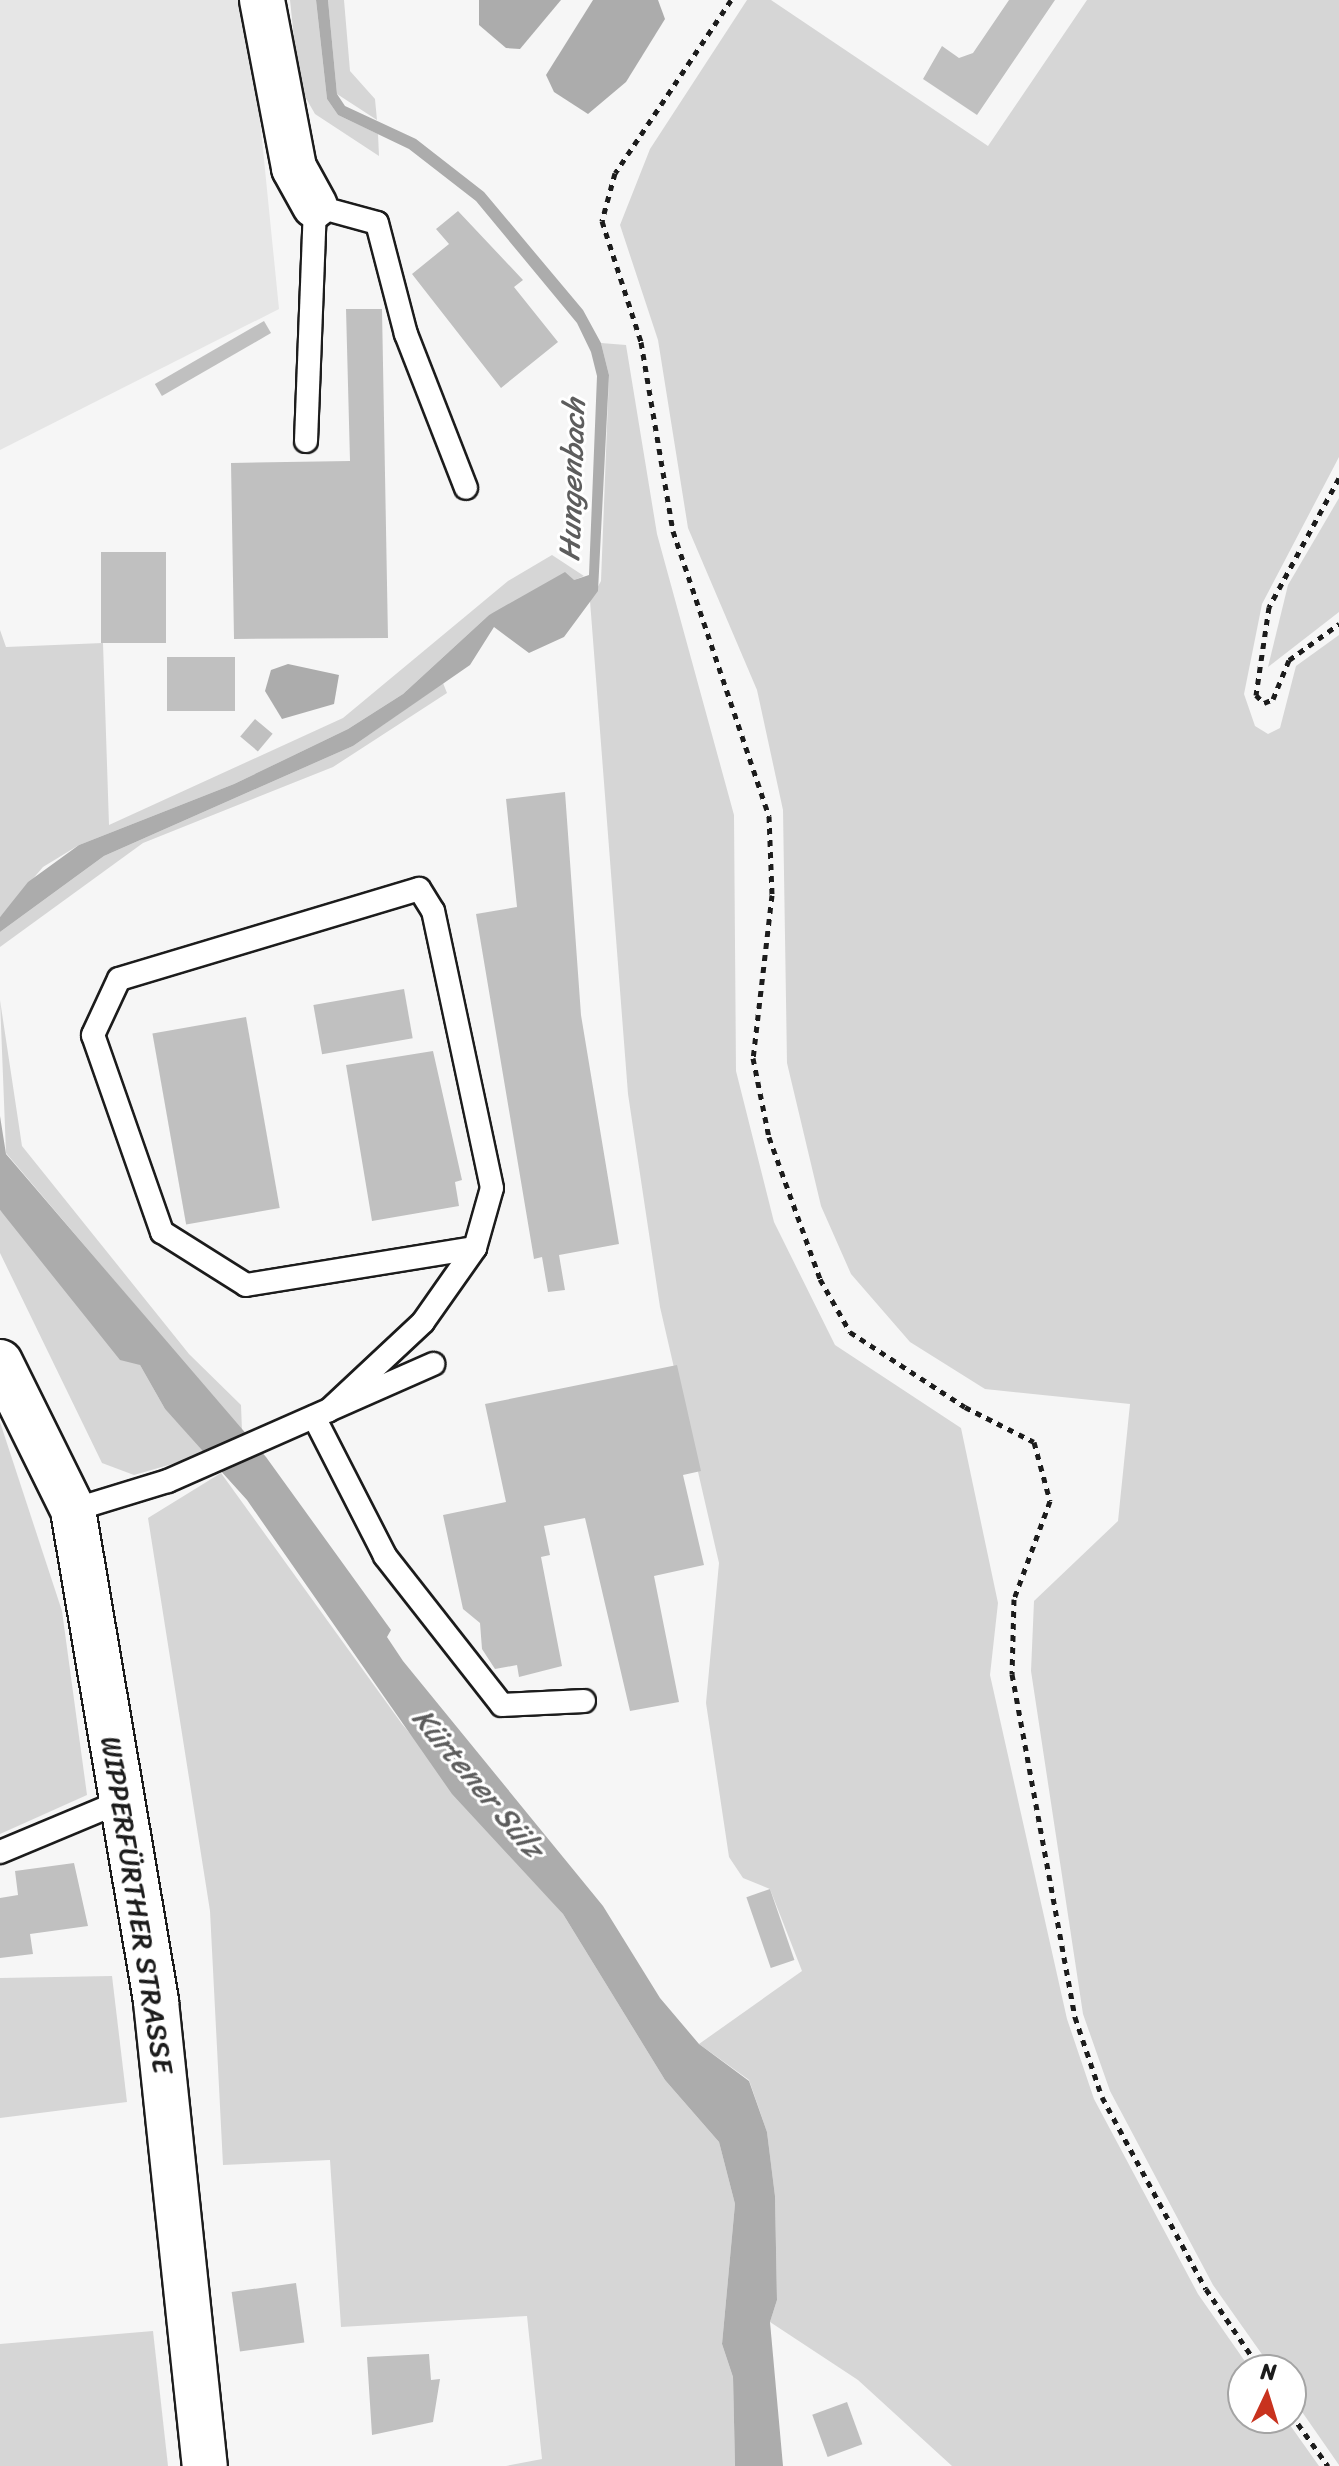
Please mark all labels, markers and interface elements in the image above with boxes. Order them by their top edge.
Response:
water label: Hungenbach [551,398,593,562]
water label: Kürtener Sülz [405,1701,551,1865]
street label: WIPPERFÜRTHER STRASSE [94,1734,180,2076]
text: N [1260,2352,1278,2392]
north arrow [1227,2354,1307,2434]

